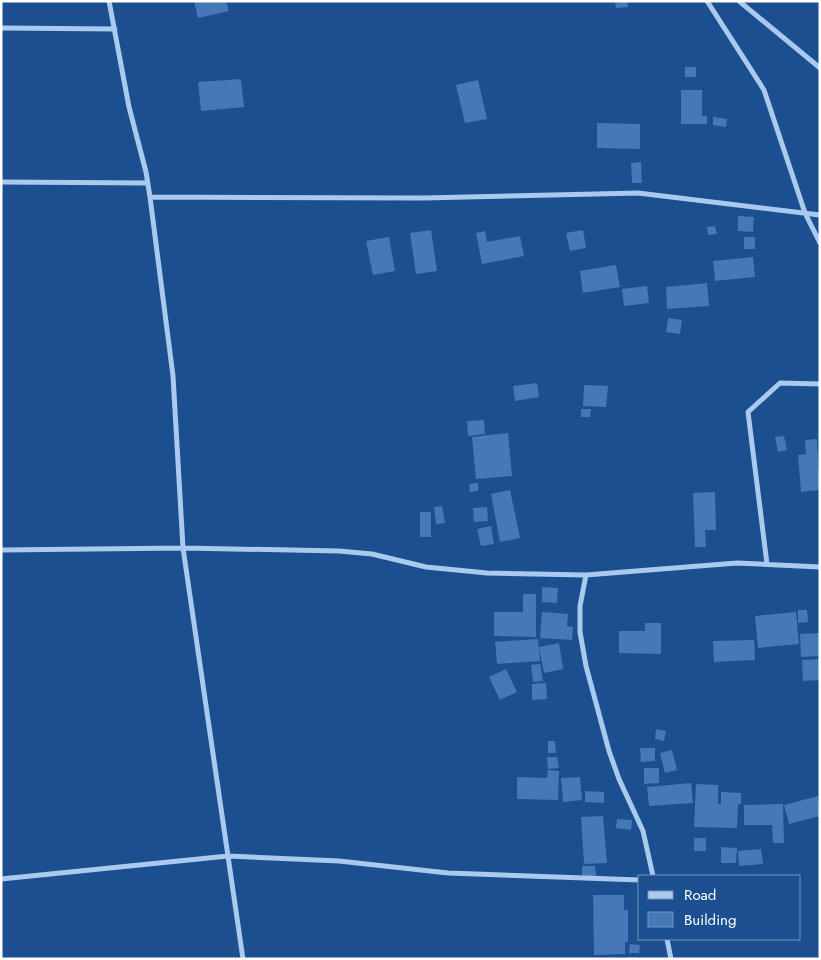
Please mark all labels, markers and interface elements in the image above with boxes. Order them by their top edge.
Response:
legend [638,875,801,940]
text: Road [684,884,716,906]
text: Building [684,909,736,931]

